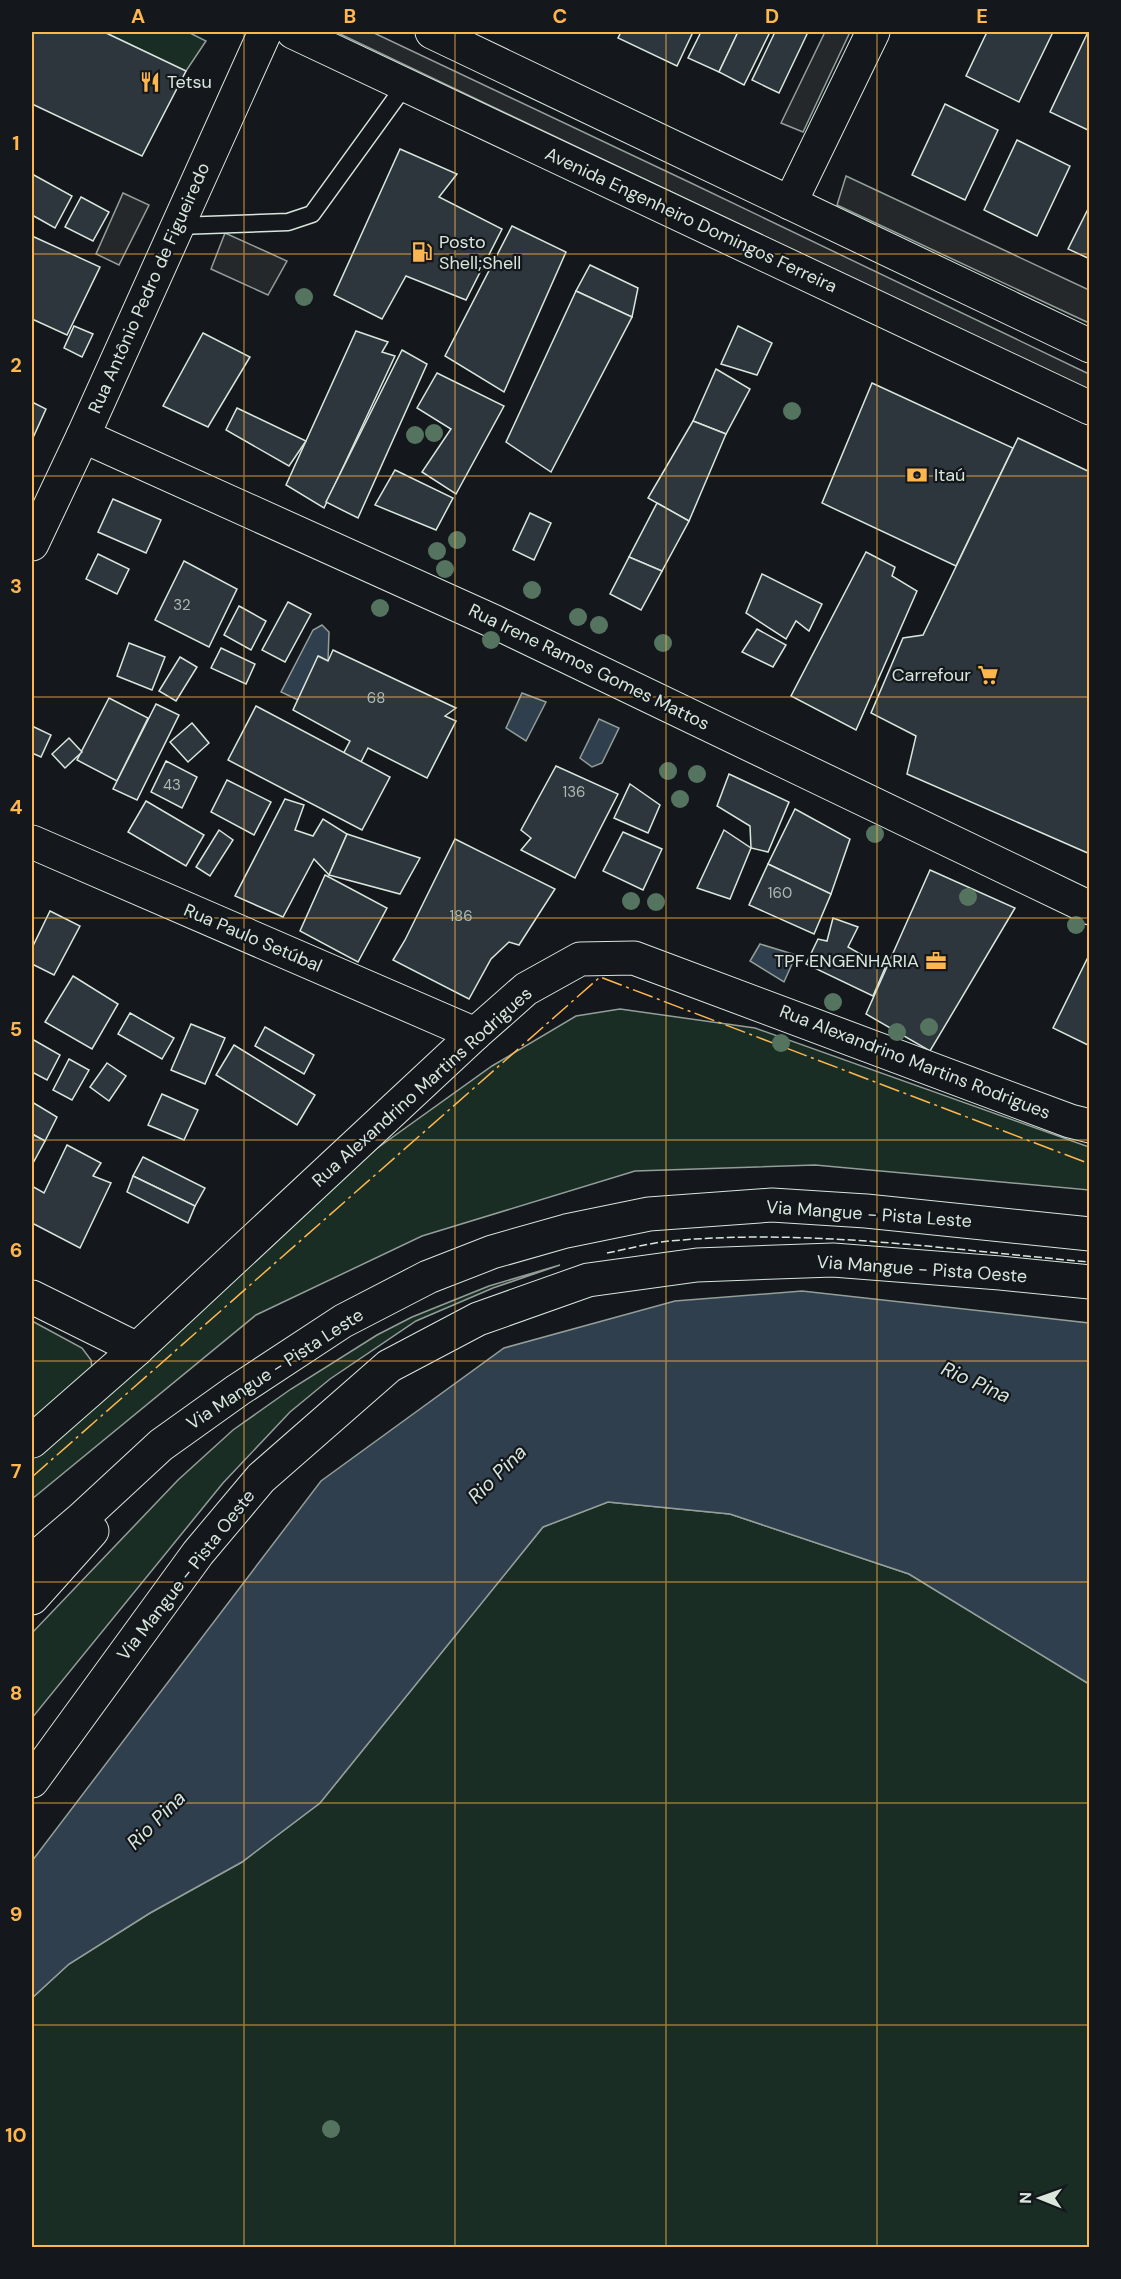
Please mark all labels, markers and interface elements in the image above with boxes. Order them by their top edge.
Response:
text: A [131,3,145,29]
text: B [344,3,356,29]
text: C [553,3,567,29]
text: D [765,3,779,29]
text: E [976,3,988,29]
restaurant icon: Tetsu [138,70,162,94]
place label: Tetsu [167,70,212,94]
text: 1 [12,130,20,156]
street label: Avenida Engenheiro Domingos Ferreira [541,142,841,298]
street label: Rua Antônio Pedro de Figueiredo [83,159,215,417]
place label: Posto Shell;Shell [439,230,521,275]
fuel station icon: Posto Shell;Shell [410,240,434,264]
text: 2 [10,352,22,378]
bank icon: Itaú [905,463,929,487]
place label: Itaú [934,463,965,487]
text: 3 [10,573,22,599]
house number: 32 [173,595,191,615]
street label: Rua Irene Ramos Gomes Mattos [465,598,713,736]
place label: Carrefour [892,663,971,687]
supermarket icon: Carrefour [976,663,1000,687]
house number: 68 [367,688,385,708]
house number: 43 [163,775,181,795]
house number: 136 [563,782,585,802]
text: 4 [10,794,23,820]
house number: 160 [768,883,792,903]
street label: Rua Paulo Setúbal [180,898,326,978]
house number: 186 [449,906,473,926]
place label: TPF ENGENHARIA [774,949,919,973]
office icon: TPF ENGENHARIA [924,949,948,973]
street label: Rua Alexandrino Martins Rodrigues [307,982,537,1192]
street label: Rua Alexandrino Martins Rodrigues [776,999,1054,1125]
text: 5 [10,1016,22,1042]
street label: Via Mangue - Pista Leste [765,1195,973,1233]
text: 6 [10,1237,22,1263]
street label: Via Mangue - Pista Oeste [816,1250,1028,1288]
street label: Via Mangue - Pista Leste [182,1303,368,1435]
water label: Rio Pina [937,1355,1015,1409]
water label: Rio Pina [462,1439,532,1509]
text: 7 [11,1458,22,1484]
street label: Via Mangue - Pista Oeste [112,1484,260,1666]
text: 8 [10,1680,22,1706]
water label: Rio Pina [121,1785,191,1855]
text: 9 [10,1901,22,1927]
text: 10 [5,2122,27,2148]
north arrow [1010,2168,1070,2228]
text: N [1015,2192,1036,2204]

